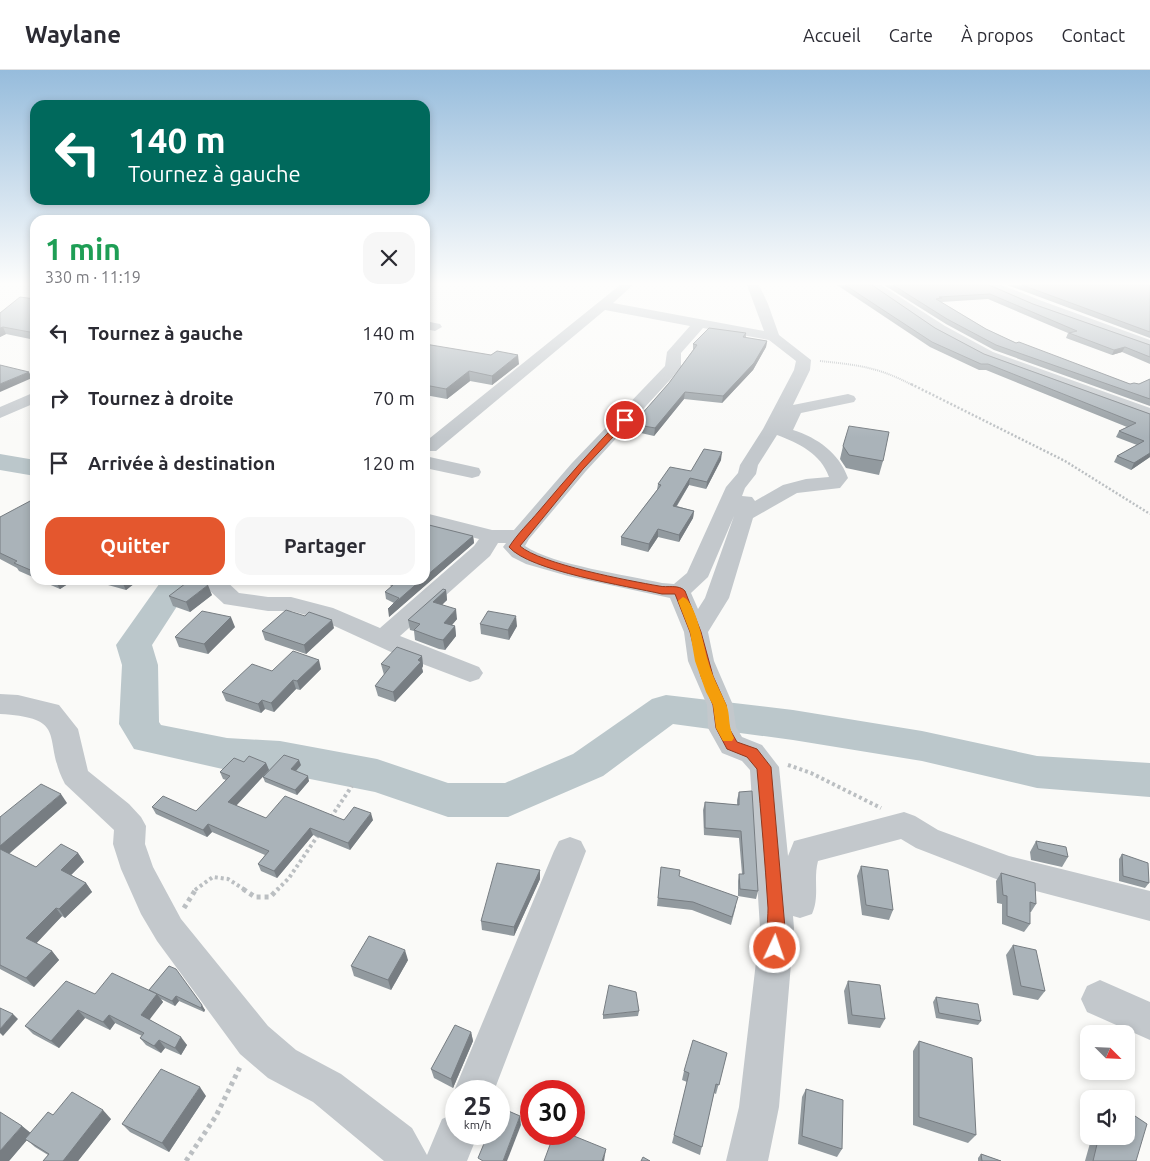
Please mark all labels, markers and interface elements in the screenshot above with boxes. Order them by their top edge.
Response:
text: Waylane [25,21,121,48]
text: Accueil [803,25,861,45]
text: Carte [889,25,933,45]
text: À propos [961,25,1033,45]
text: Contact [1061,25,1125,45]
icon: left [45,120,110,185]
text: 140 m [128,120,226,160]
text: Tournez à gauche [128,161,301,186]
text: 1 min [45,232,121,266]
button: close [363,232,415,284]
text: 330 m · 11:19 [45,268,141,286]
icon: left [45,319,73,347]
text: Tournez à gauche [88,322,243,344]
text: 140 m [362,322,415,344]
icon: right [45,384,73,412]
text: Tournez à droite [88,387,234,409]
text: 70 m [373,387,415,409]
pin [604,399,646,441]
icon: arrive [611,406,639,434]
icon: arrive [45,449,73,477]
text: Arrivée à destination [88,452,275,474]
text: 120 m [362,452,415,474]
button: Quitter [45,517,225,575]
button: Partager [235,517,415,575]
position arrow [748,921,800,973]
north arrow [1080,1025,1135,1080]
map controls [1080,1025,1135,1145]
speed limit sign: 30 [520,1080,585,1145]
button: sound [1080,1090,1135,1145]
text: 25 [463,1092,492,1120]
text: km/h [464,1118,491,1131]

